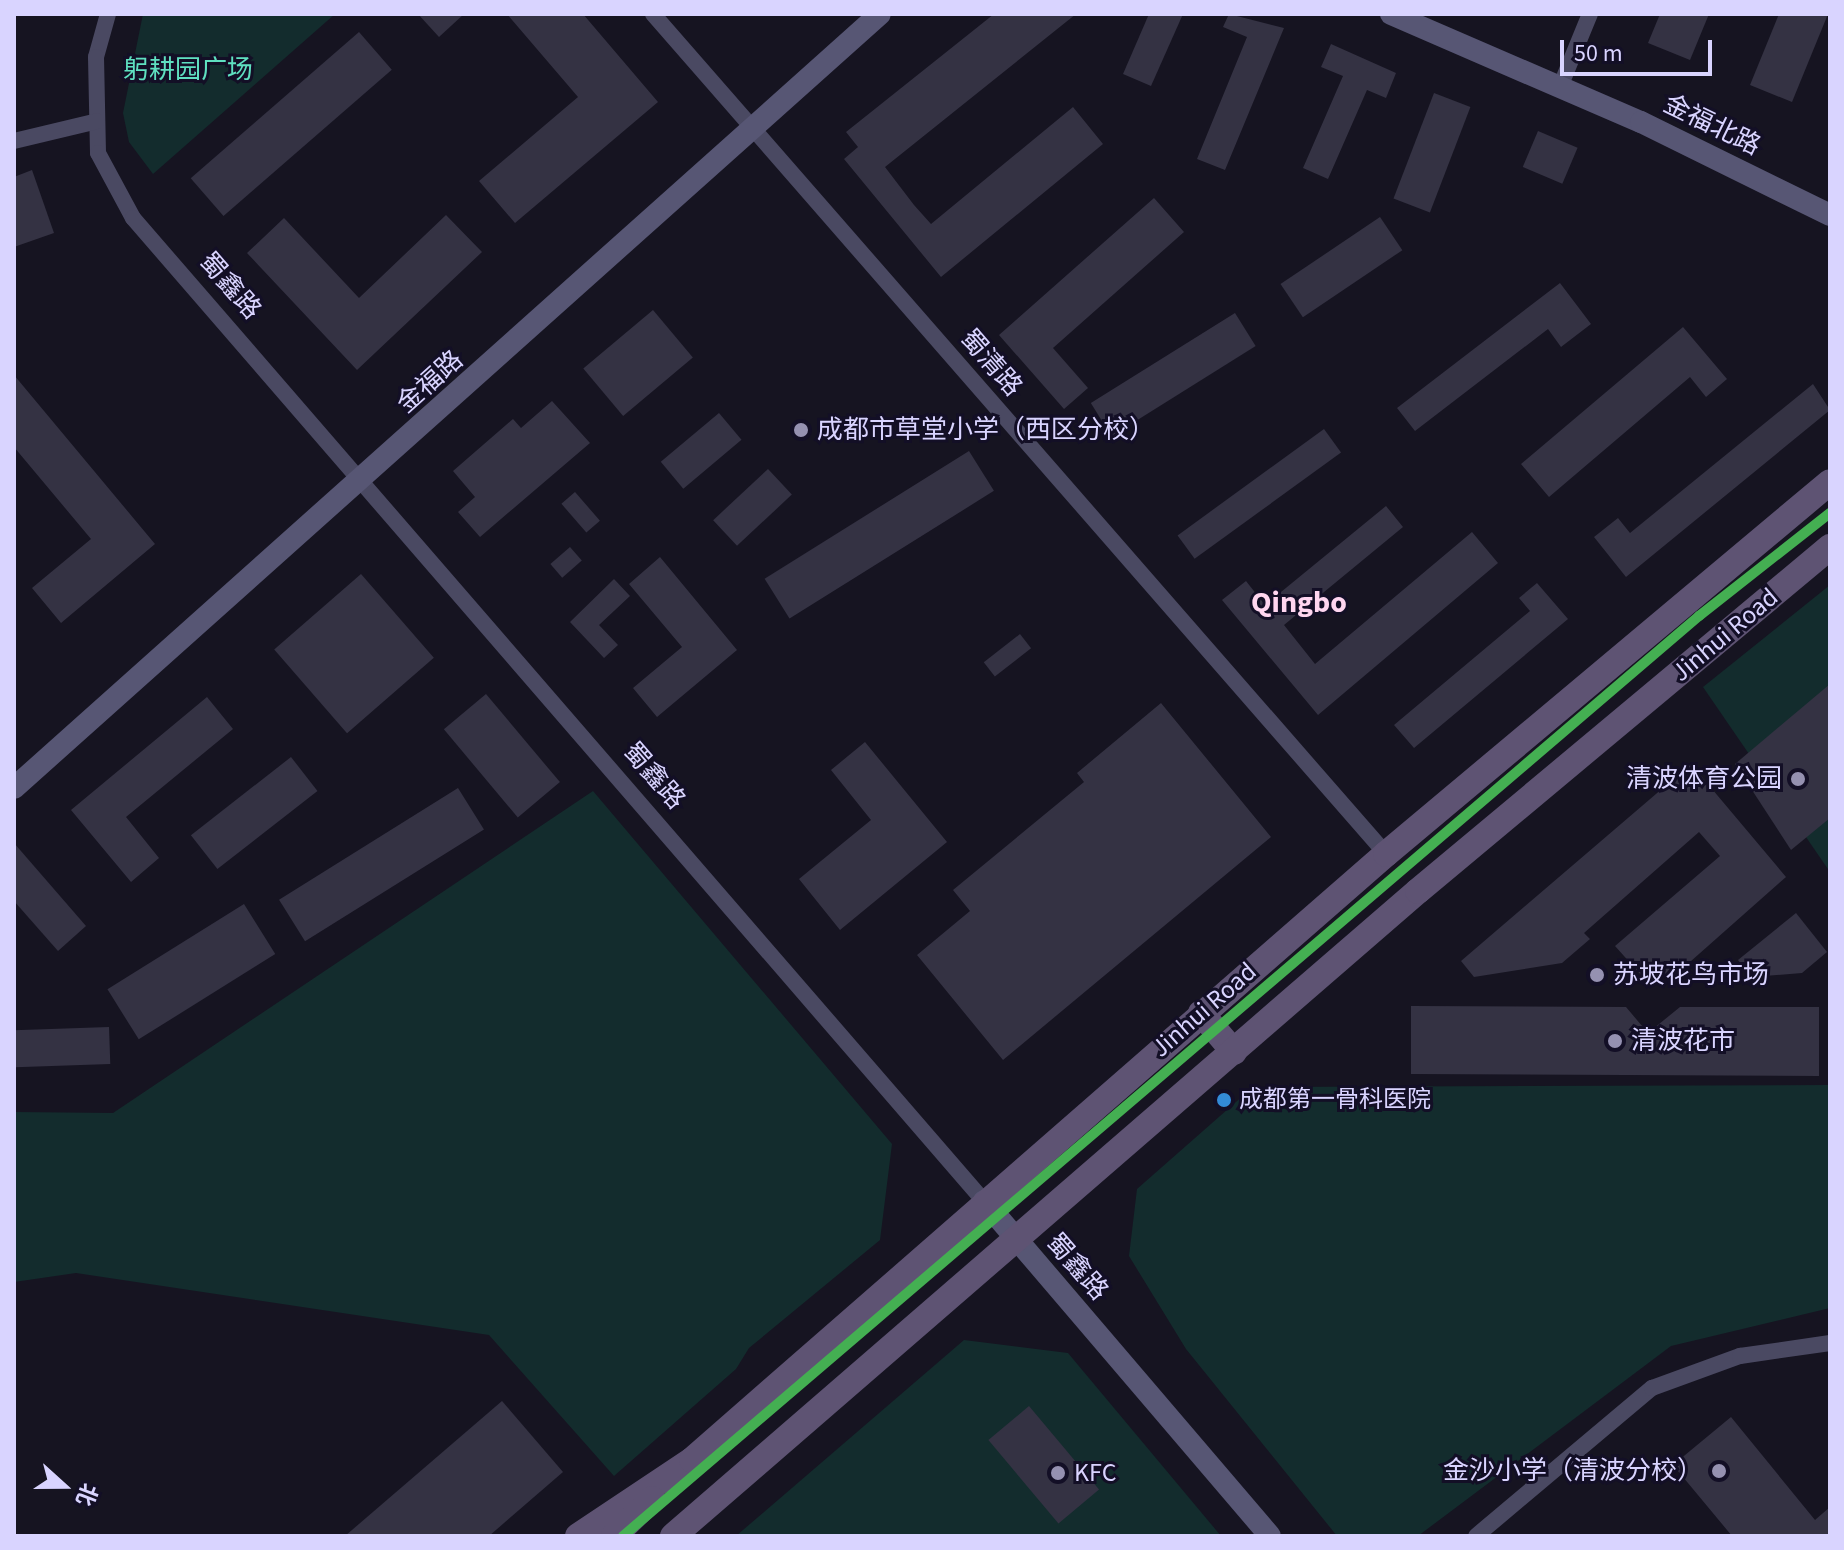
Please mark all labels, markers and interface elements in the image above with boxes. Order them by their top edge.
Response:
scale bar [1564,24,1716,74]
text: 50 m [1574,36,1623,71]
park label: 躬耕园广场 [123,54,253,86]
street label: 金福北路 [1658,88,1766,162]
street label: 蜀鑫路 [193,246,267,326]
street label: 蜀清路 [954,323,1028,403]
street label: 金福路 [391,344,469,420]
place label: 成都市草堂小学（西区分校） [817,414,1155,446]
marker: 成都市草堂小学（西区分校） [792,421,810,439]
street label: Jinhui Road [1666,582,1784,688]
district label: Qingbo [1251,585,1347,621]
street label: 蜀鑫路 [617,736,691,816]
place label: 清波体育公园 [1626,763,1782,795]
marker: 清波体育公园 [1789,770,1807,788]
street label: Jinhui Road [1145,956,1263,1064]
place label: 苏坡花鸟市场 [1613,959,1769,991]
marker: 苏坡花鸟市场 [1588,966,1606,984]
place label: 清波花市 [1631,1025,1735,1057]
marker: 清波花市 [1606,1032,1624,1050]
place label: 成都第一骨科医院 [1239,1086,1431,1114]
marker: 成都第一骨科医院 [1216,1092,1232,1108]
street label: 蜀鑫路 [1040,1227,1114,1307]
north arrow [24,1446,104,1526]
place label: 金沙小学（清波分校） [1443,1455,1703,1487]
place label: KFC [1074,1457,1116,1489]
marker: 金沙小学（清波分校） [1710,1462,1728,1480]
marker: KFC [1049,1464,1067,1482]
text: 北 [68,1479,105,1511]

